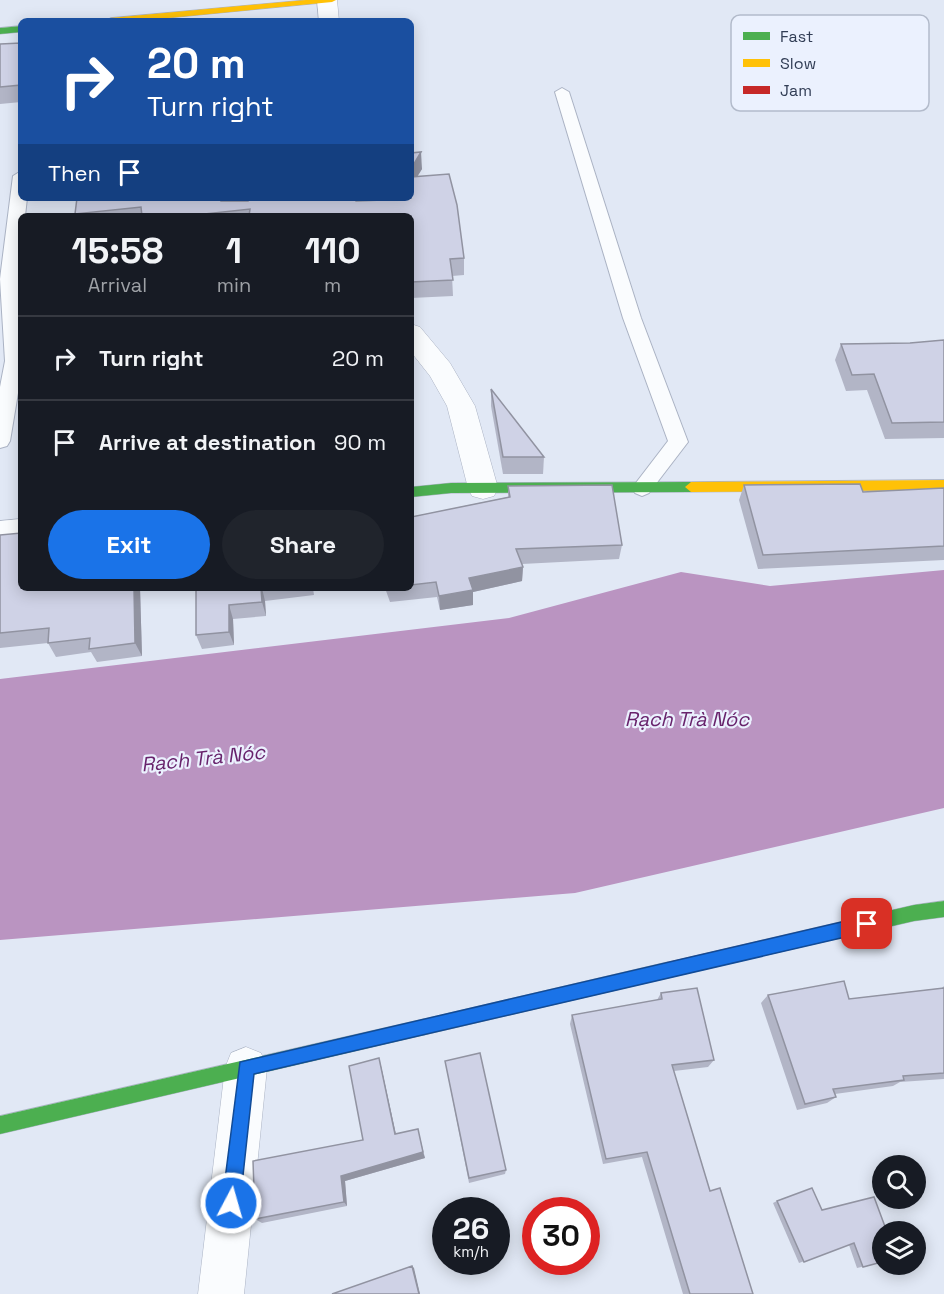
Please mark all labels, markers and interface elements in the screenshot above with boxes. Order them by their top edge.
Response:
legend [731,15,929,111]
text: Fast [780,26,813,47]
text: 20 m [147,37,246,90]
icon: right [48,42,126,120]
text: Slow [780,53,816,74]
text: Jam [780,80,812,101]
text: Turn right [147,89,274,124]
icon: arrive [113,156,146,189]
text: Then [48,159,101,187]
text: 15:58 [71,228,163,274]
text: 1 [226,228,242,274]
text: 110 [305,228,361,274]
text: Arrival [88,272,147,298]
text: min [217,272,251,298]
text: m [324,272,341,298]
icon: right [48,342,81,375]
text: Turn right [99,344,204,372]
text: 20 m [332,344,384,372]
icon: arrive [48,426,81,459]
text: Arrive at destination [99,428,316,456]
text: 90 m [334,428,386,456]
button: Exit [48,510,210,579]
button: Share [222,510,384,579]
water label: Rạch Trà Nóc [625,706,750,732]
water label: Rạch Trà Nóc [140,738,267,777]
pin [841,898,892,949]
icon: arrive [850,907,883,940]
map controls [872,1155,926,1275]
button: search [872,1155,926,1209]
position arrow [199,1171,263,1235]
speed limit sign: 30 [522,1197,600,1275]
text: 26 [453,1209,489,1248]
button: layers [872,1221,926,1275]
text: km/h [453,1242,489,1261]

